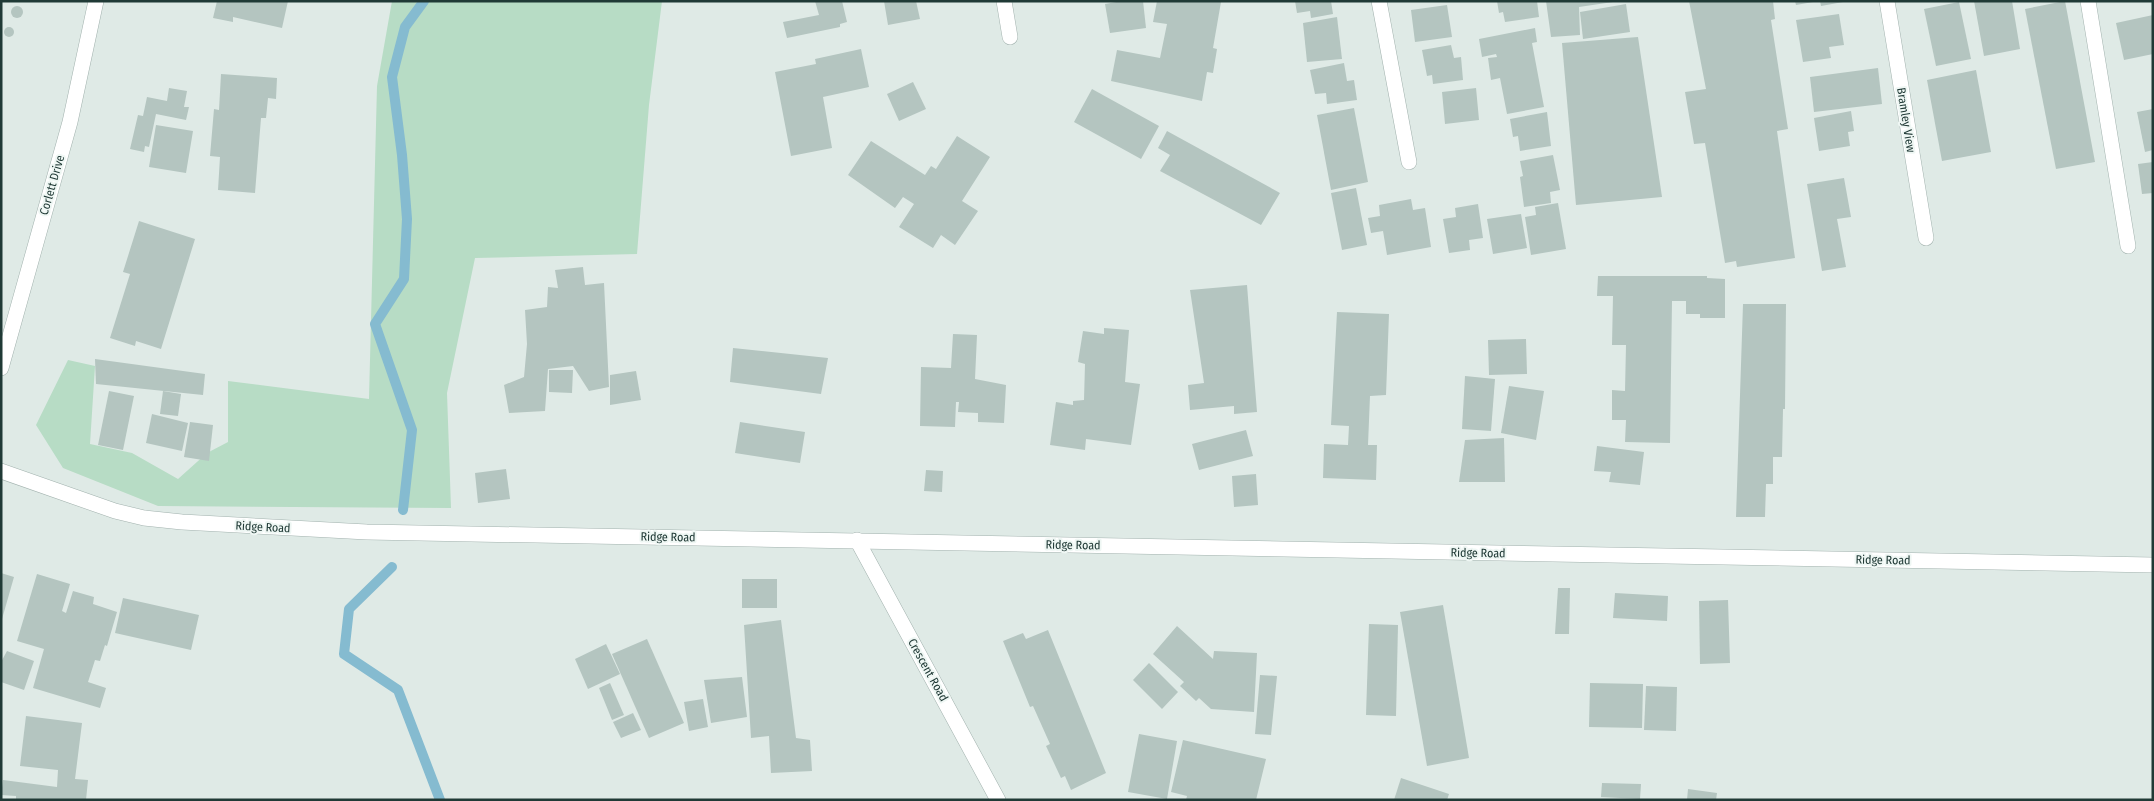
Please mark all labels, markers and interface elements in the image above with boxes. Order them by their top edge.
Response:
street label: Bramley View [1894,87,1918,154]
street label: Corlett Drive [37,153,67,216]
street label: Ridge Road [235,519,291,535]
street label: Ridge Road [640,530,696,544]
street label: Ridge Road [1045,538,1101,552]
street label: Ridge Road [1450,546,1506,560]
street label: Ridge Road [1855,553,1911,567]
street label: Crescent Road [905,636,951,704]

